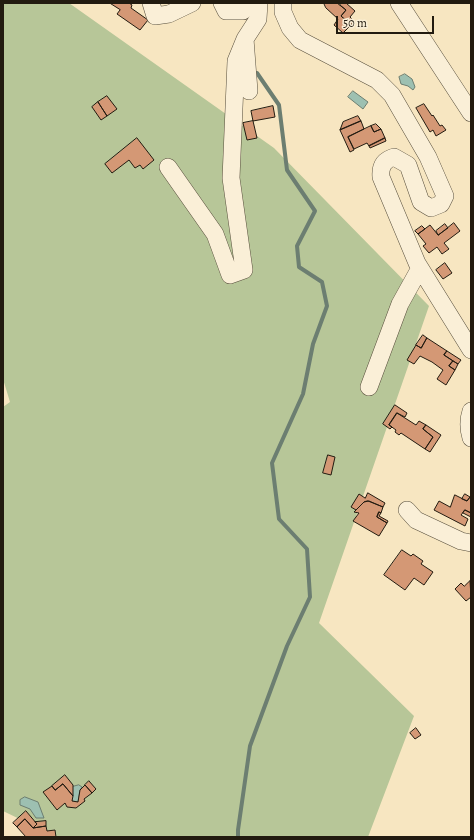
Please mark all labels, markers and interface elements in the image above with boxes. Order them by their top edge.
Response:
scale bar [338,8,436,34]
text: 50 m [343,15,367,31]

